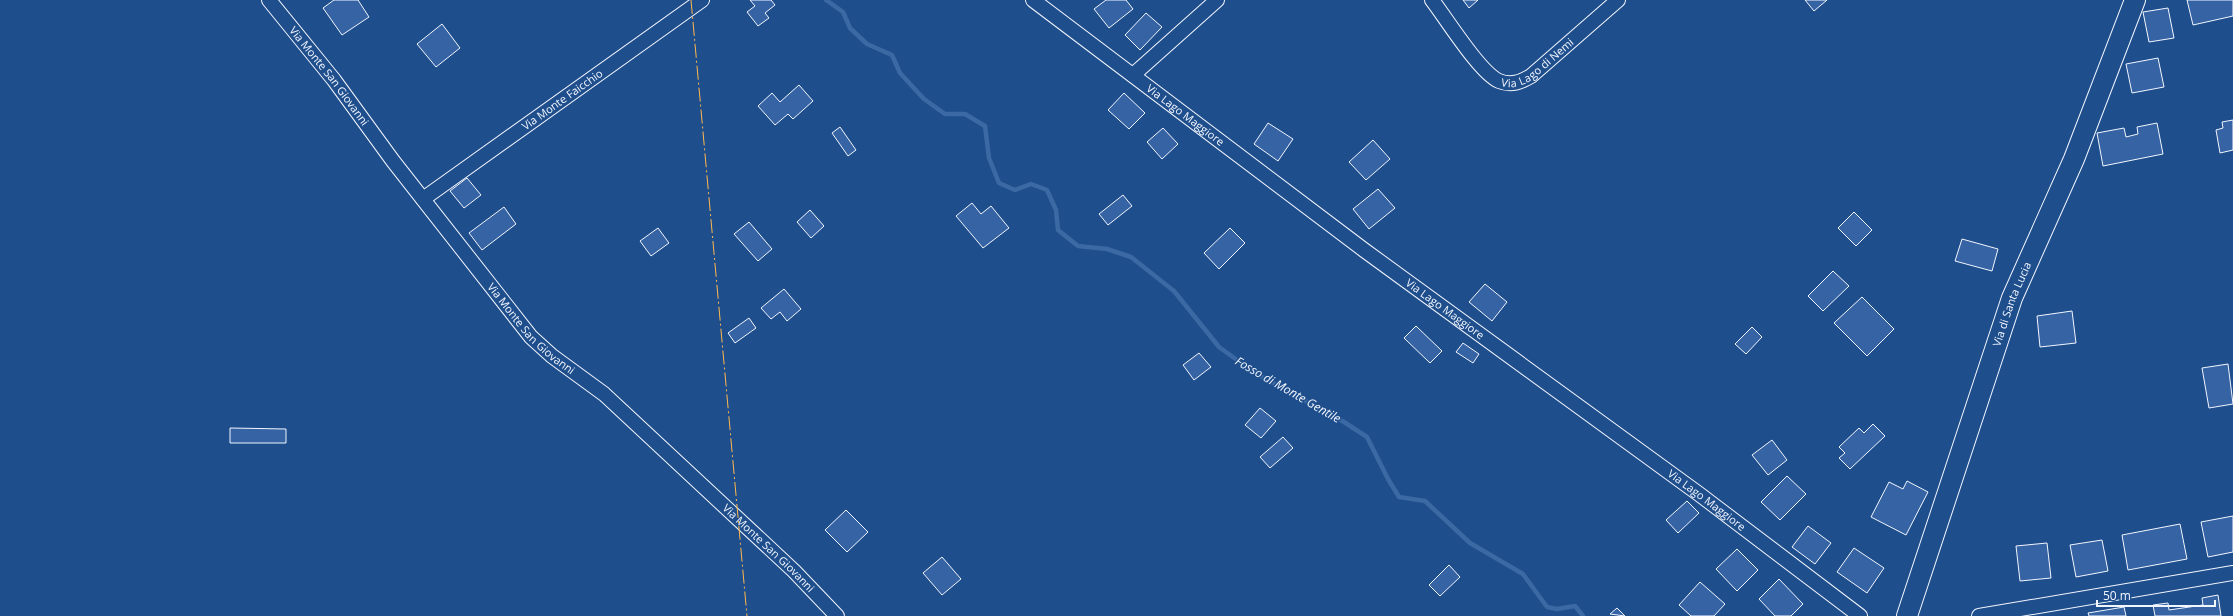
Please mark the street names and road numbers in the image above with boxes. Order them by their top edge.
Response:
street label: Via Monte San Giovanni [286,23,373,128]
street label: Via Lago di Nemi [1500,34,1576,90]
street label: Via Monte Faicchio [519,65,606,133]
street label: Via Lago Maggiore [1144,80,1228,149]
street label: Via di Santa Lucia [1989,259,2034,348]
street label: Via Lago Maggiore [1403,275,1488,342]
street label: Via Monte San Giovanni [484,280,578,377]
street label: Via Lago Maggiore [1665,466,1749,534]
street label: Via Monte San Giovanni [720,500,818,595]

